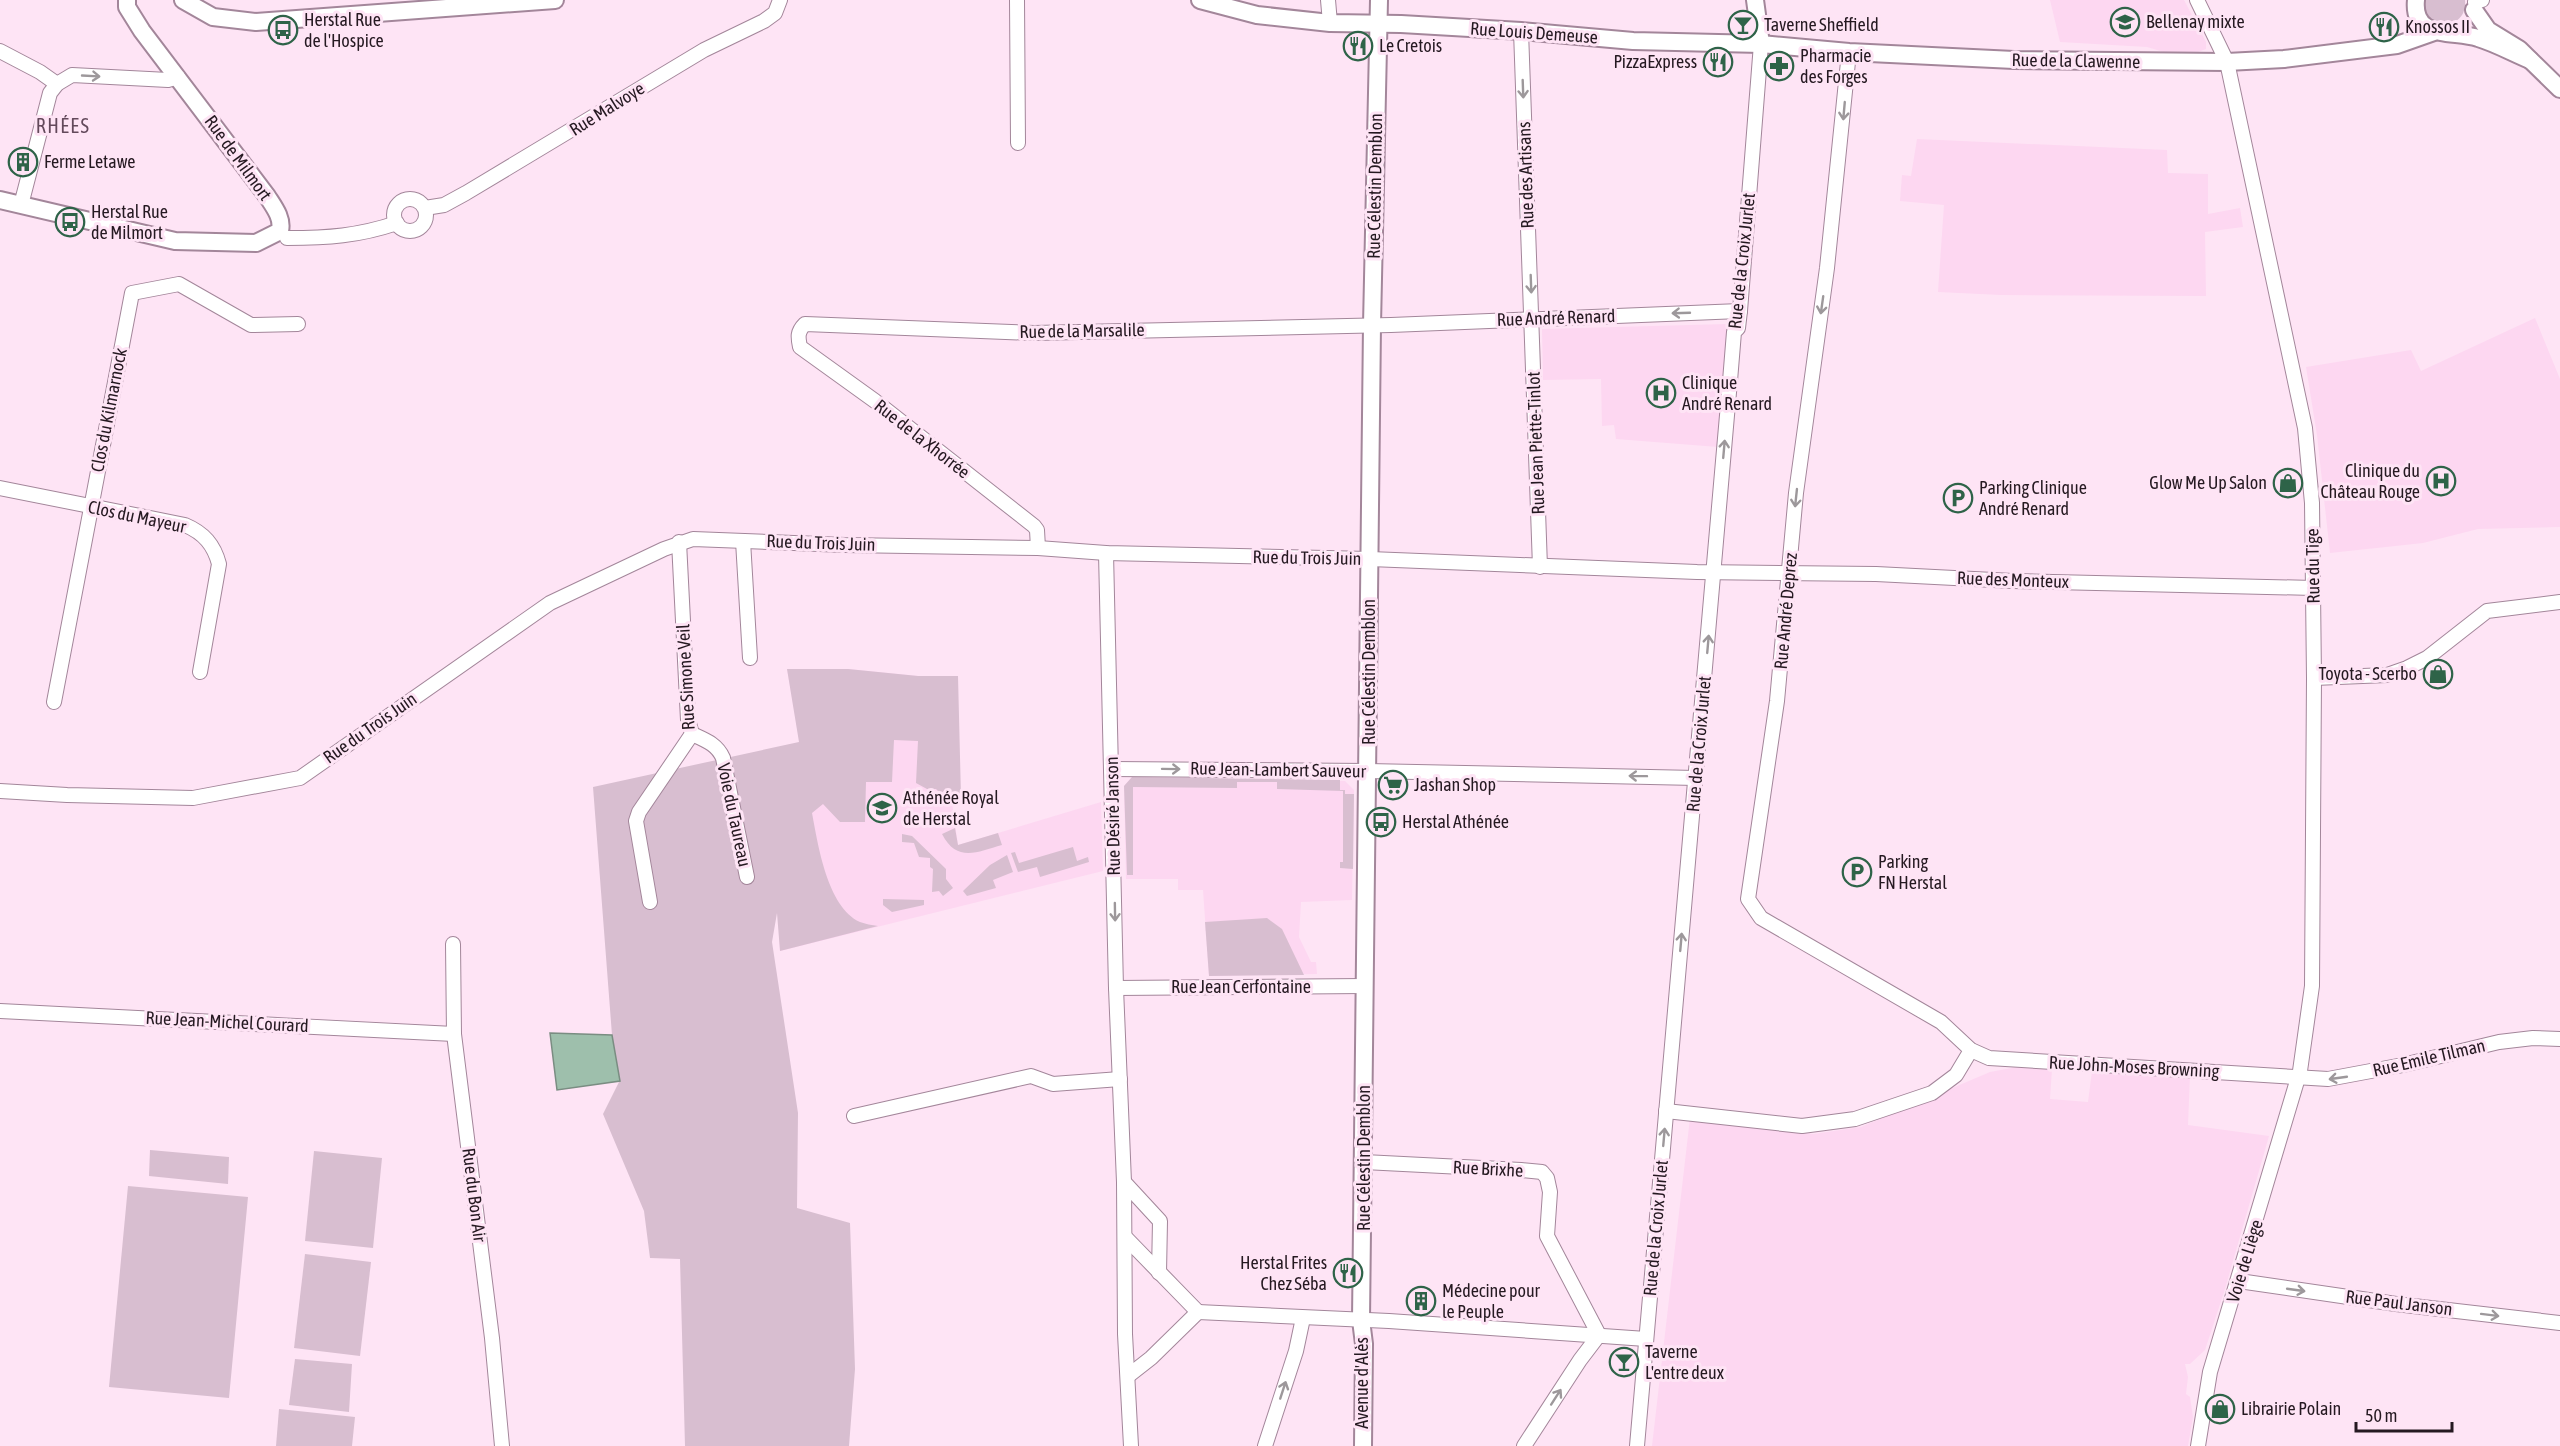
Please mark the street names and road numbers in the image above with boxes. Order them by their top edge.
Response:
street label: Rue Louis Demeuse [1469,18,1599,47]
street label: Rue de la Clawenne [2011,49,2141,72]
street label: Rue Malvoye [565,77,648,140]
street label: Rue de Milmort [200,111,276,204]
street label: Rue Célestin Demblon [1363,113,1386,259]
street label: Rue des Artisans [1513,121,1538,229]
street label: Rue de la Croix Jurlet [1724,192,1759,330]
street label: Rue André Renard [1496,305,1616,330]
street label: Rue de la Marsalile [1019,319,1145,342]
street label: Clos du Kilmarnock [86,346,131,474]
street label: Rue Jean Piette-Tinlot [1523,371,1548,515]
street label: Rue de la Xhorrée [870,395,974,482]
street label: Clos du Mayeur [86,496,189,537]
street label: Rue du Tige [2301,528,2324,604]
street label: Rue du Trois Juin [766,530,876,555]
street label: Rue du Trois Juin [1252,546,1362,569]
street label: Rue André Deprez [1770,551,1801,670]
street label: Rue des Monteux [1957,567,2069,592]
street label: Rue Célestin Demblon [1358,599,1379,745]
street label: Rue Simone Veil [672,623,699,731]
street label: Rue de la Croix Jurlet [1682,675,1715,813]
street label: Rue du Trois Juin [319,688,420,767]
street label: Rue Désiré Janson [1101,756,1124,876]
street label: Rue Jean-Lambert Sauveur [1190,757,1367,782]
street label: Voie du Taureau [713,761,756,869]
street label: Rue Jean Cerfontaine [1171,976,1311,997]
street label: Rue Jean-Michel Courard [145,1007,309,1036]
street label: Rue Emile Tilman [2371,1034,2487,1081]
street label: Rue John-Moses Browning [2048,1052,2220,1081]
street label: Rue Célestin Demblon [1353,1085,1374,1231]
street label: Rue du Bon Air [458,1147,491,1244]
street label: Rue Brixhe [1452,1156,1524,1181]
street label: Rue de la Croix Jurlet [1639,1159,1672,1297]
street label: Voie de Liège [2222,1217,2267,1305]
street label: Rue Paul Janson [2344,1286,2454,1319]
street label: Avenue d'Alès [1351,1337,1372,1429]

